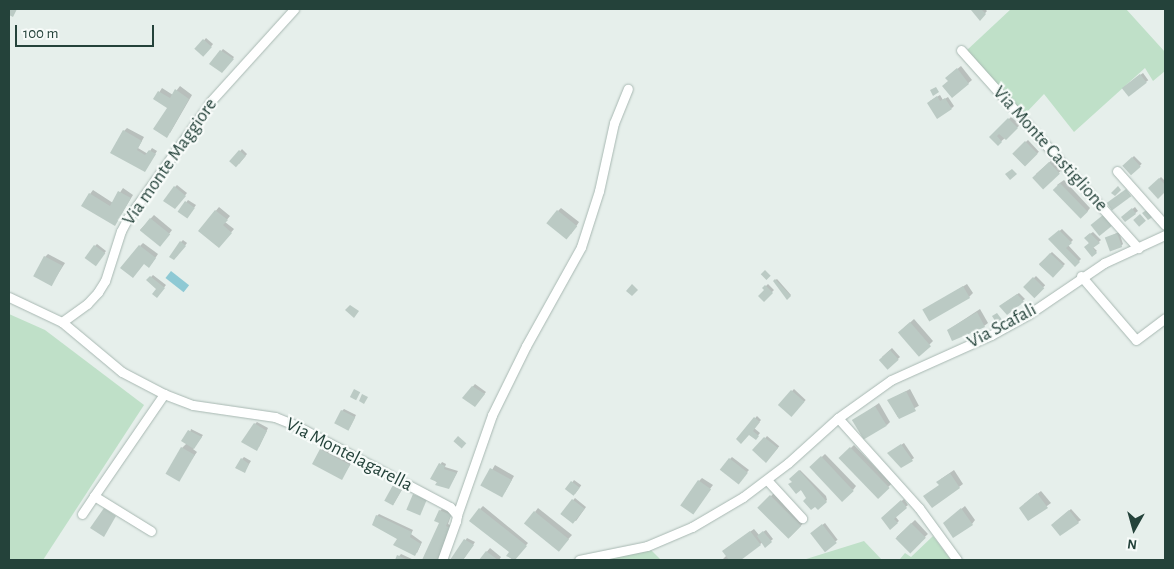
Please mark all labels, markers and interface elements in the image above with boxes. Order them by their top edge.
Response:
scale bar [18,15,156,47]
text: 100 m [23,26,58,41]
street label: Via Monte Castiglione [988,82,1112,216]
street label: Via monte Maggiore [118,94,222,230]
street label: Via Scafali [963,298,1041,354]
street label: Via Montelagarella [282,413,416,497]
north arrow [1109,504,1159,554]
text: N [1126,536,1138,551]

